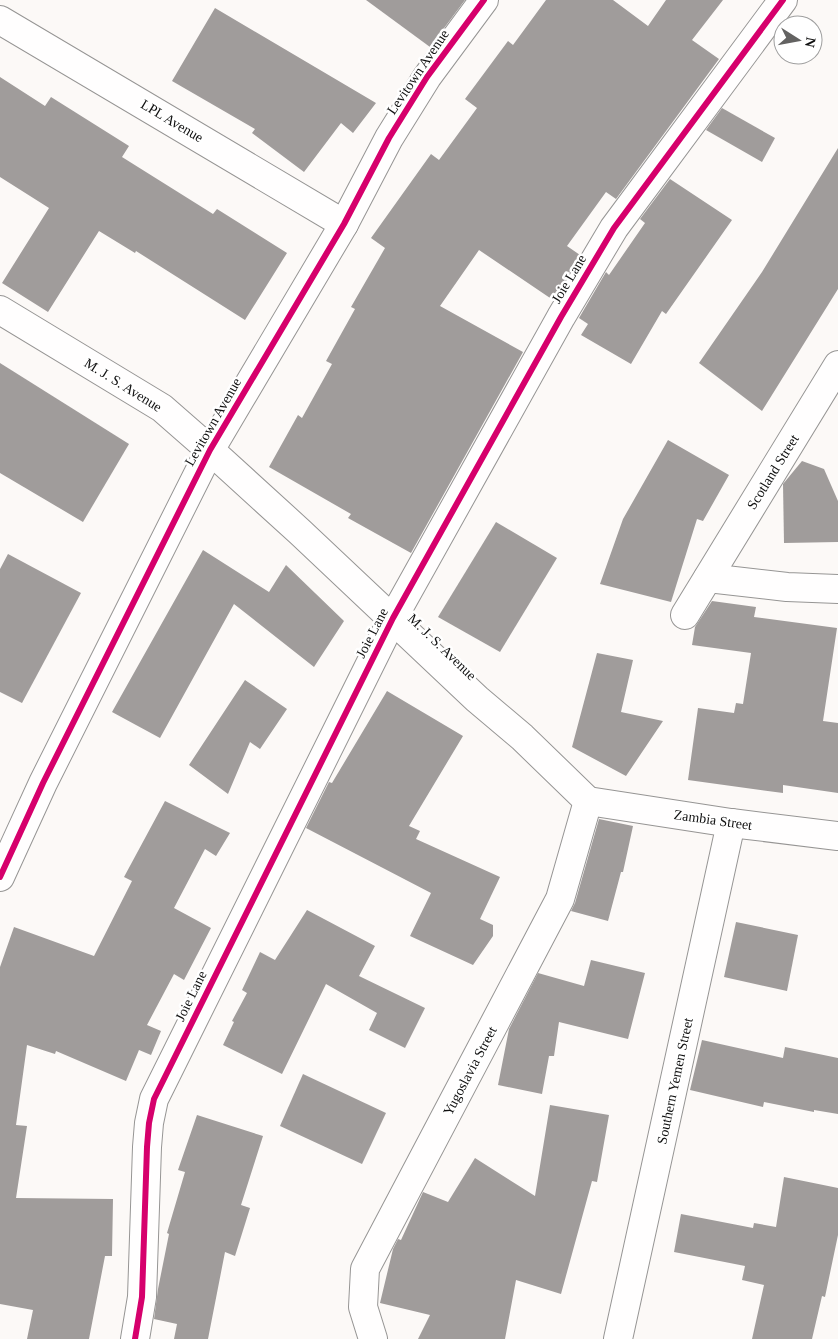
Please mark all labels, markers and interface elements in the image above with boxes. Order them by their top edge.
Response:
north arrow [773,15,823,65]
street label: Levitown Avenue [384,27,452,117]
text: N [802,36,819,49]
street label: LPL Avenue [138,97,206,145]
street label: Joie Lane [549,252,589,306]
street label: M. J. S. Avenue [82,355,164,415]
street label: Levitown Avenue [182,375,244,469]
street label: Scotland Street [744,432,802,512]
street label: Joie Lane [353,606,391,660]
street label: M. J. S. Avenue [405,611,479,683]
street label: Zambia Street [673,807,753,833]
street label: Joie Lane [172,968,210,1024]
street label: Southern Yemen Street [654,1016,696,1146]
street label: Yugoslavia Street [440,1024,500,1118]

